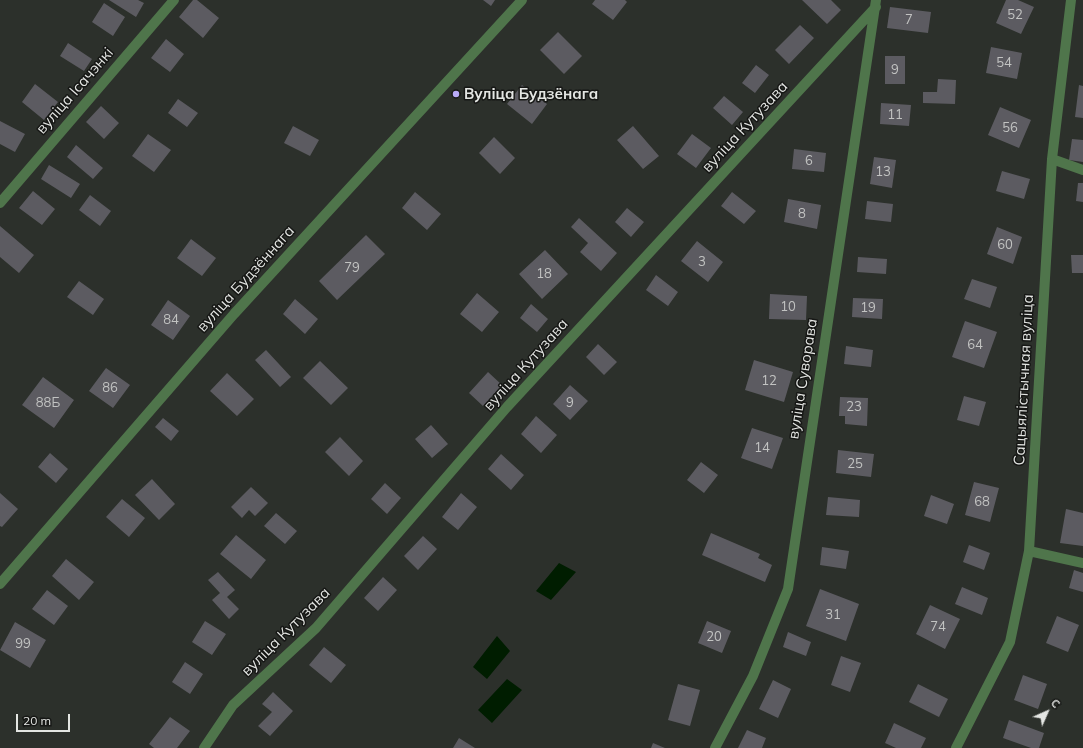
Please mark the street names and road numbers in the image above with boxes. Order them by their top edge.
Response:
street label: вуліца Ісачэнкі [33,44,117,138]
street label: вуліца Кутузава [698,78,792,176]
street label: вуліца Будзённага [194,222,298,336]
street label: Сацыялістычная вуліца [1011,294,1037,466]
street label: вуліца Кутузава [480,315,572,415]
street label: вуліца Суворава [785,317,821,441]
street label: вуліца Кутузава [238,584,334,680]

